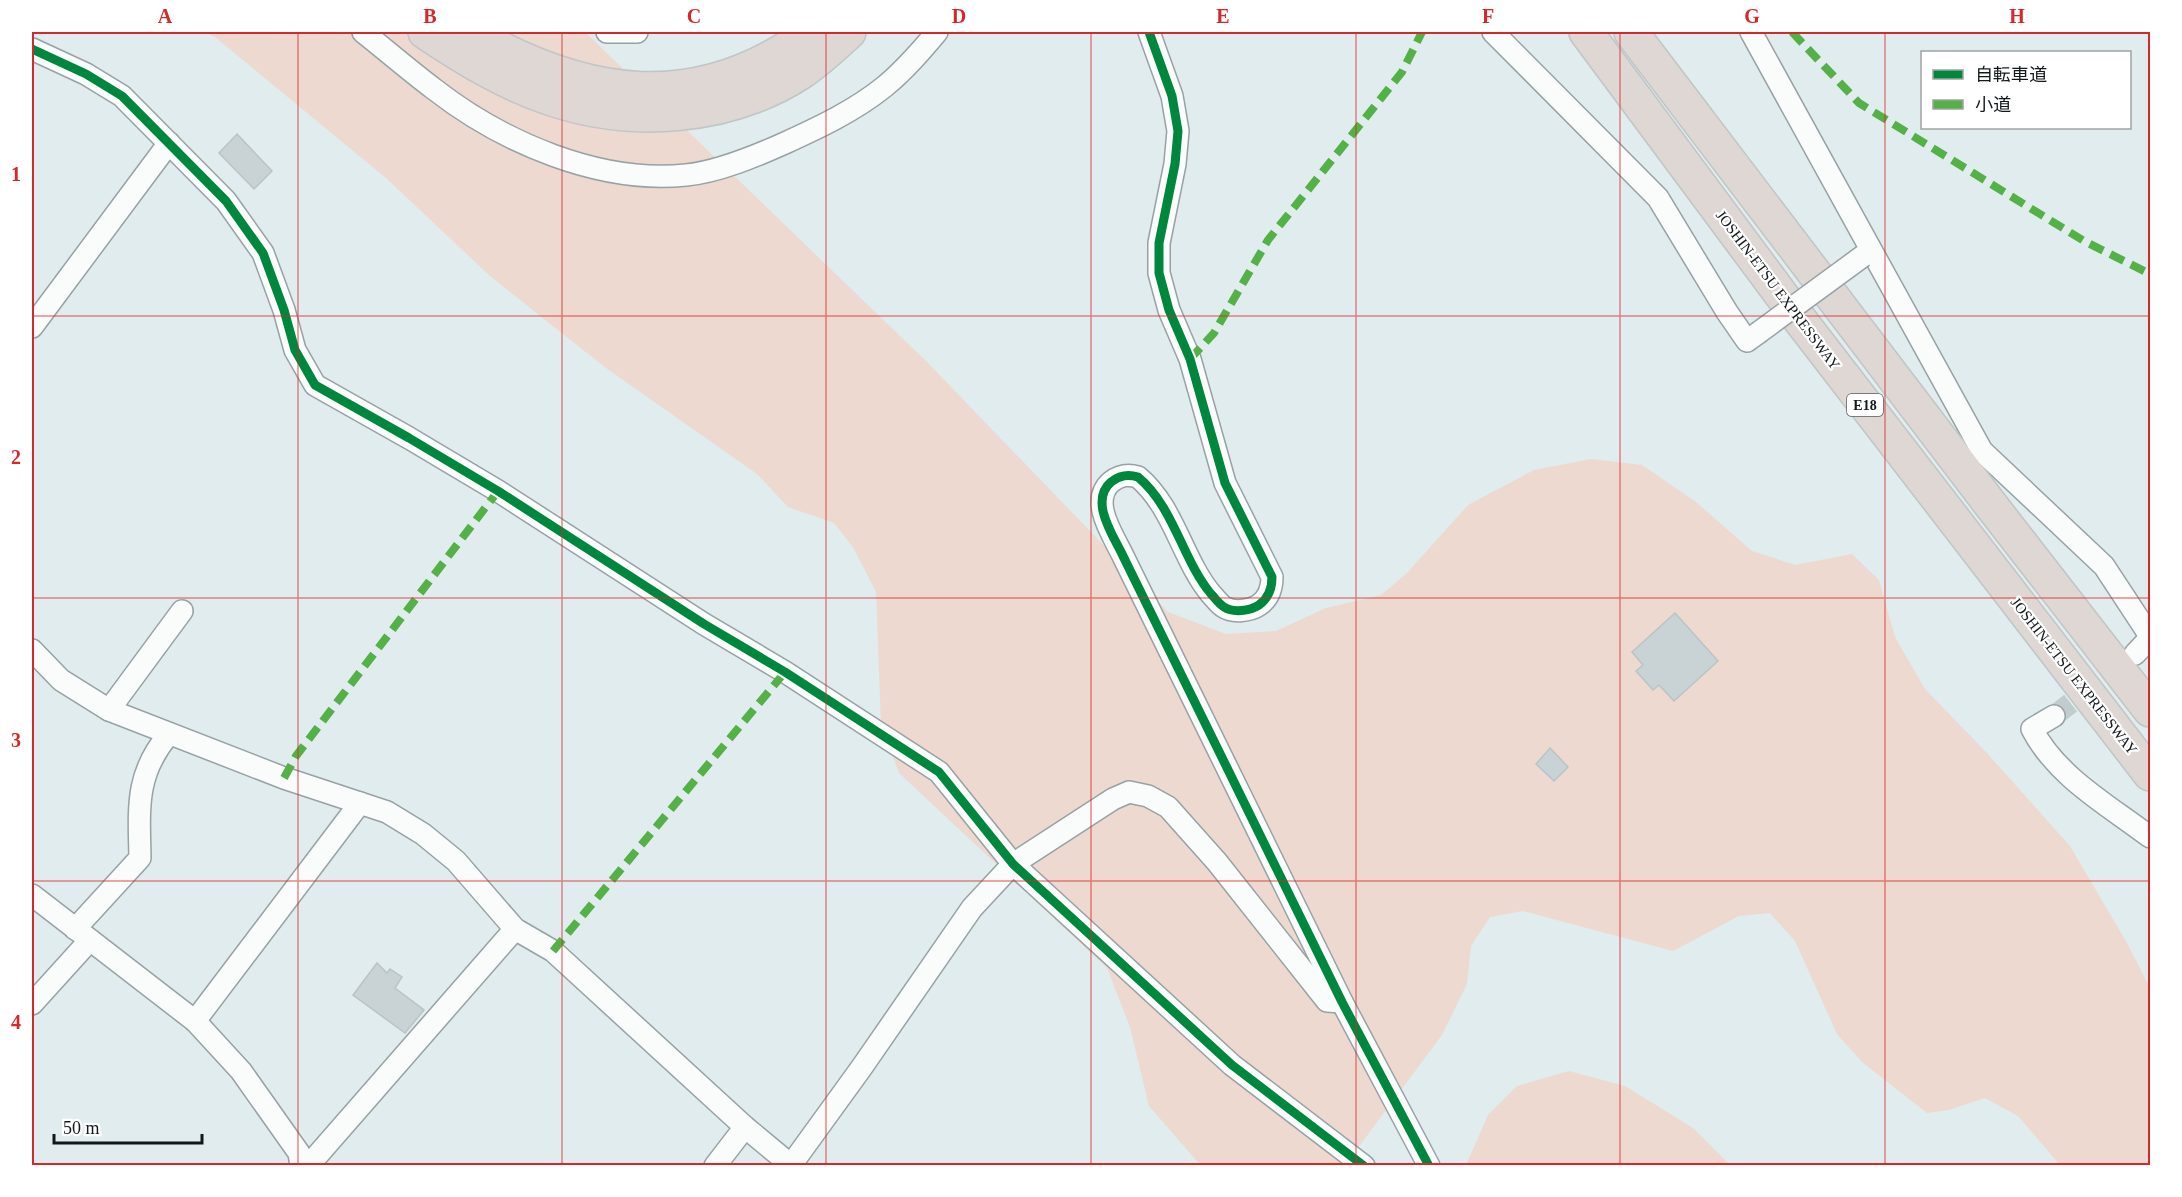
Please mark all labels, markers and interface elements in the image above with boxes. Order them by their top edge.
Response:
text: A [158,5,173,27]
text: B [423,5,437,27]
text: C [687,5,701,27]
text: D [952,5,966,27]
text: E [1216,5,1230,27]
text: F [1482,5,1494,27]
text: G [1744,5,1760,27]
text: H [2009,5,2025,27]
legend [1921,51,2131,129]
text: 自転車道 [1975,65,2047,85]
text: 小道 [1975,95,2011,115]
text: 1 [11,163,21,185]
street label: JOSHIN-ETSU EXPRESSWAY [1713,207,1843,373]
road number: E18 [1847,394,1883,416]
text: 2 [11,446,21,468]
street label: JOSHIN-ETSU EXPRESSWAY [2008,594,2140,758]
text: 3 [11,729,21,751]
text: 4 [11,1011,21,1033]
scale bar [54,1107,202,1145]
text: 50 m [63,1118,100,1138]

